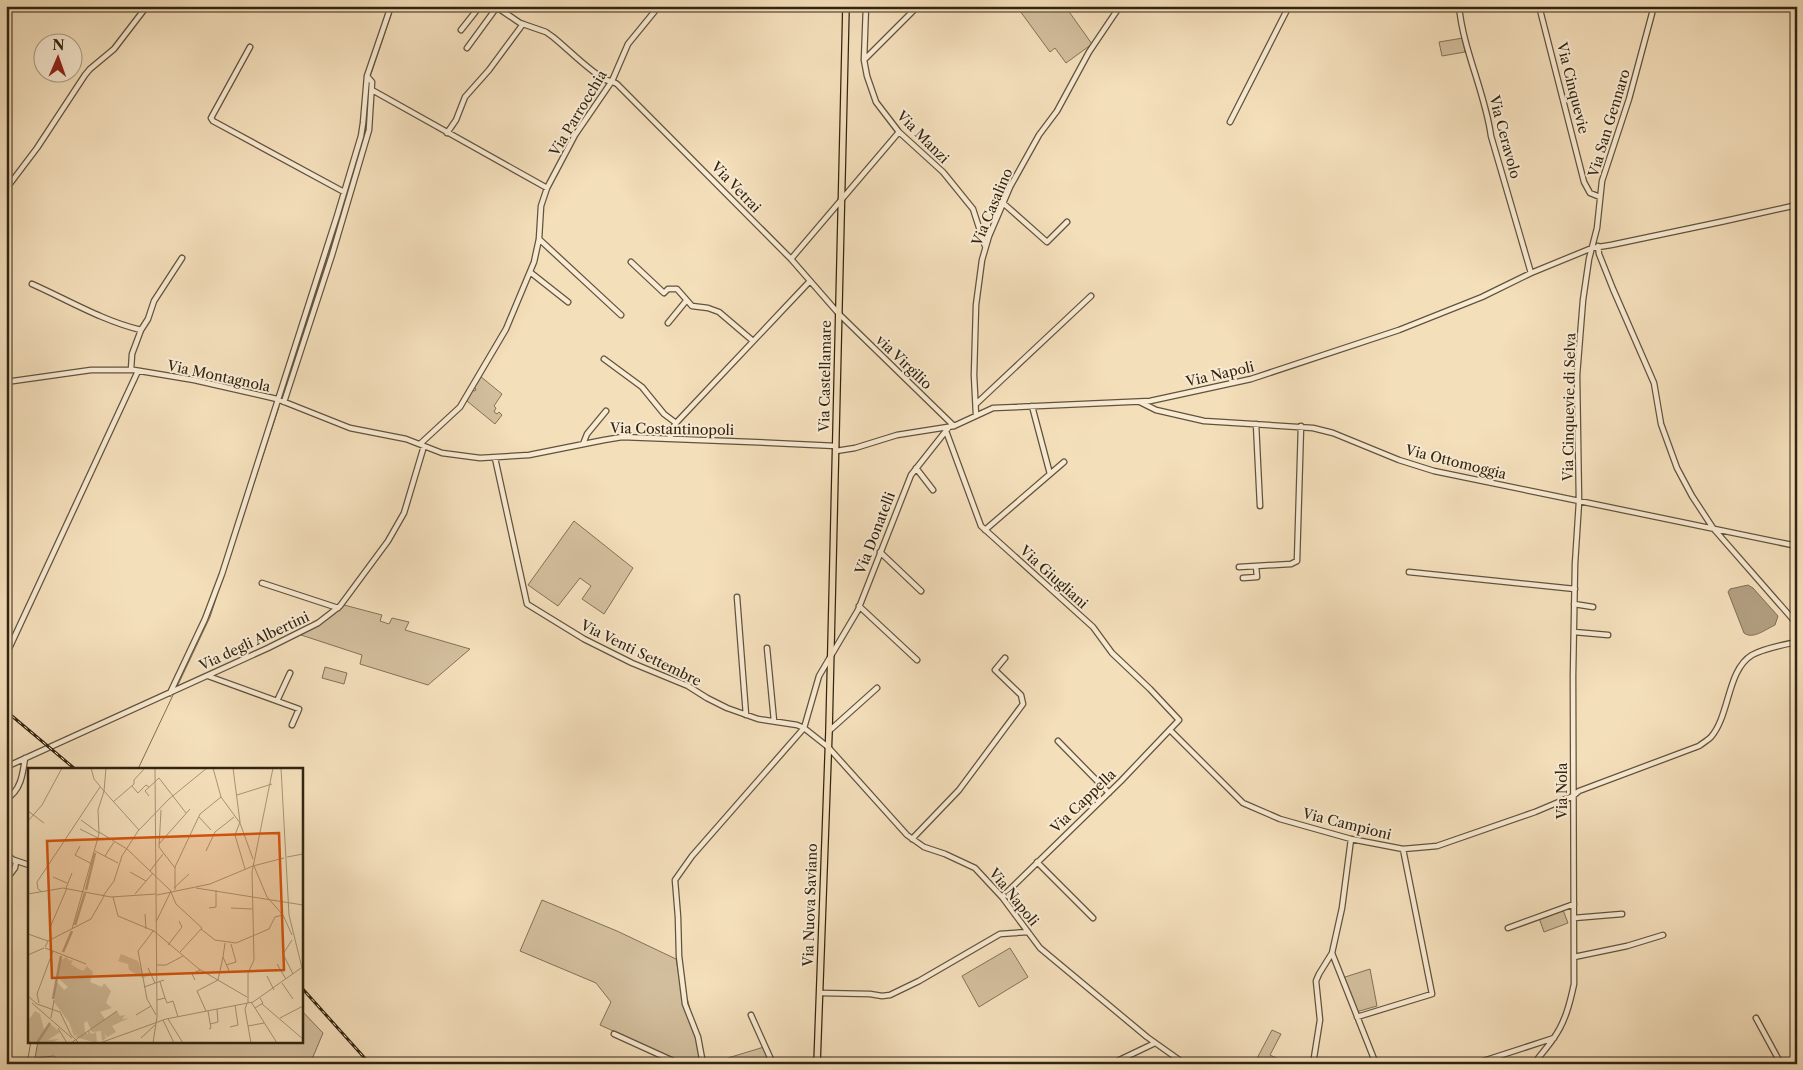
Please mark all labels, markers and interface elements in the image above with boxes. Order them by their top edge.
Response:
north arrow [32,32,82,82]
text: N [52,36,65,54]
street label: Via Cinquevie [1553,40,1593,136]
street label: Via Parrocchia [545,66,611,160]
street label: Via San Gennaro [1584,67,1634,180]
street label: Via Ceravolo [1485,93,1525,181]
street label: Via Manzi [892,106,953,167]
street label: Via Vetrai [707,157,765,216]
street label: Via Casalino [967,165,1016,250]
street label: Via Castellamare [815,320,835,433]
street label: via Virgilio [871,330,936,393]
street label: Via Cinquevie di Selva [1559,332,1579,482]
street label: Via Montagnola [165,356,273,396]
street label: Via Napoli [1183,357,1256,391]
street label: Via Costantinopoli [609,419,734,439]
street label: Via Ottomoggia [1403,441,1509,483]
street label: Via Donatelli [851,489,899,578]
street label: Via Giugliani [1015,541,1092,612]
street label: Via degli Albertini [195,608,312,675]
street label: Via Venti Settembre [577,615,704,690]
street label: Via Nola [1553,762,1571,820]
street label: Via Cappella [1046,765,1120,837]
inset map [28,768,302,1042]
street label: Via Campioni [1300,804,1393,844]
street label: Via Nuova Saviano [799,843,821,968]
street label: Via Napoli [984,864,1043,930]

